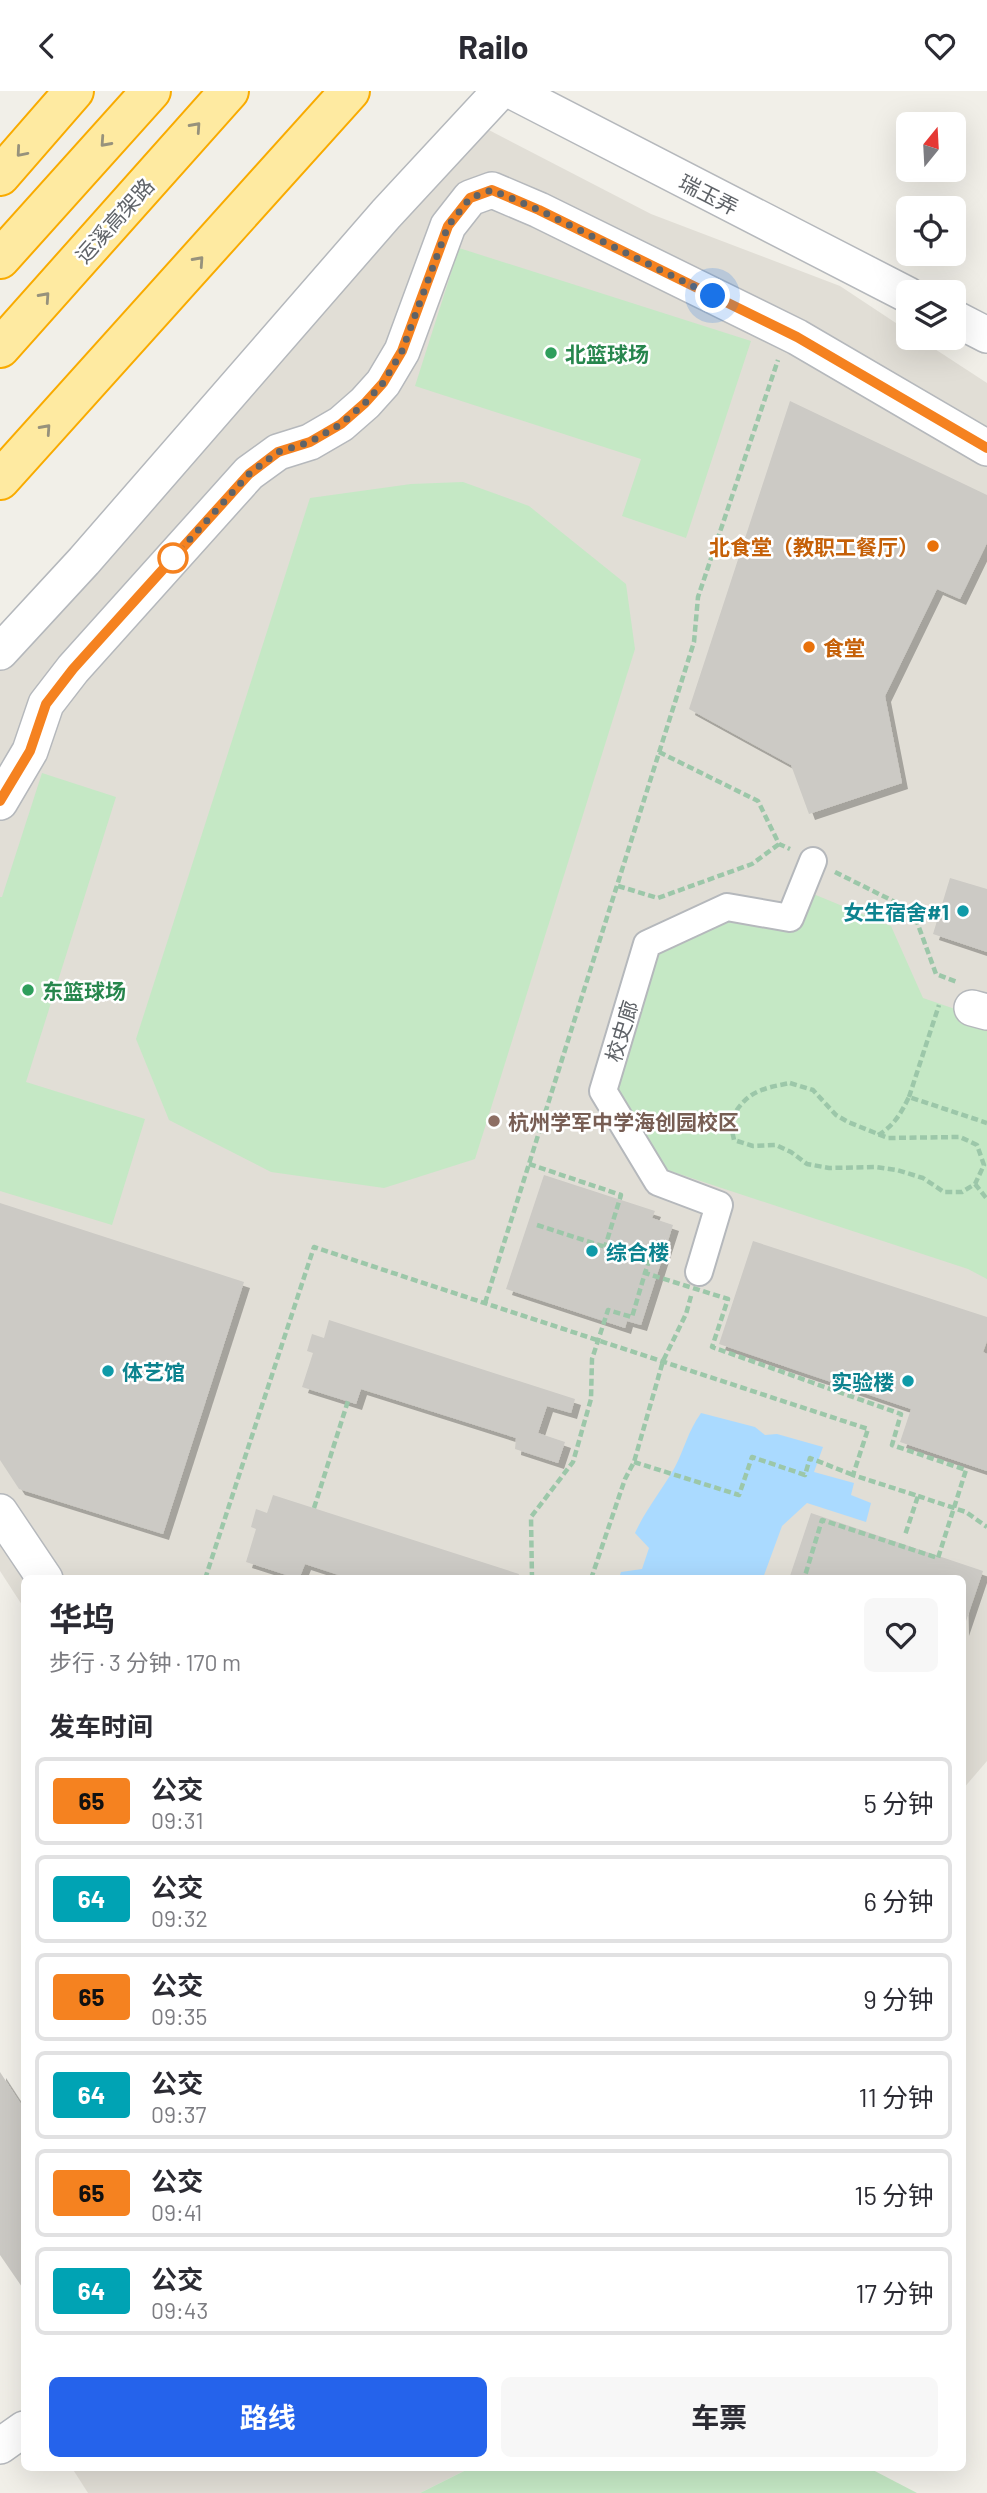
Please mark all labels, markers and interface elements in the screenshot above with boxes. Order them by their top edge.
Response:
icon: back [28,27,66,65]
text: Railo [458,27,529,65]
icon: heart [921,27,959,65]
north arrow [896,112,966,182]
map controls [896,112,966,350]
one-way arrow [188,122,201,135]
one-way arrow [101,134,114,147]
one-way arrow [17,144,29,157]
street label: 瑞玉弄 [675,169,743,219]
street label: 运溪高架路 [70,173,158,267]
button: locate [896,196,966,266]
one-way arrow [190,256,203,269]
your location [695,278,730,313]
button: layers [896,280,966,350]
one-way arrow [37,292,49,305]
place label: 北篮球场 [565,341,649,366]
marker: 北篮球场 [543,345,559,361]
one-way arrow [38,424,50,437]
place label: 北食堂（教职工餐厅） [709,534,919,559]
marker: 北食堂（教职工餐厅） [925,538,941,554]
unlabelled marker [158,543,188,573]
place label: 食堂 [823,635,865,660]
marker: 食堂 [801,639,817,655]
place label: 女生宿舍#1 [843,899,949,924]
marker: 女生宿舍#1 [955,903,971,919]
place label: 东篮球场 [42,978,126,1003]
marker: 东篮球场 [20,982,36,998]
street label: 校史廊 [600,997,642,1065]
place label: 杭州学军中学海创园校区 [508,1109,739,1134]
marker: 杭州学军中学海创园校区 [486,1113,502,1129]
place label: 综合楼 [606,1239,669,1264]
marker: 综合楼 [584,1243,600,1259]
place label: 体艺馆 [122,1359,185,1384]
marker: 体艺馆 [100,1363,116,1379]
place label: 实验楼 [831,1369,894,1394]
marker: 实验楼 [900,1373,916,1389]
text: 华坞 [49,1598,115,1638]
button: heart [864,1598,938,1672]
text: 步行 · 3 分钟 · 170 m [49,1648,241,1676]
text: 发车时间 [49,1710,153,1741]
text: 公交 [151,1773,203,1804]
text: 65 [79,1786,104,1815]
text: 5 分钟 [863,1787,934,1818]
text: 09:31 [151,1806,204,1834]
text: 公交 [151,1871,203,1902]
text: 64 [78,1884,105,1913]
text: 6 分钟 [863,1885,934,1916]
text: 09:32 [151,1904,208,1932]
text: 公交 [151,1969,203,2000]
text: 65 [79,1982,104,2011]
text: 9 分钟 [863,1983,934,2014]
text: 09:35 [151,2002,207,2030]
text: 公交 [151,2067,203,2098]
text: 64 [78,2080,105,2109]
text: 11 分钟 [859,2081,934,2112]
text: 09:37 [151,2100,207,2128]
text: 公交 [151,2165,203,2196]
text: 65 [79,2178,104,2207]
text: 15 分钟 [854,2179,934,2210]
text: 09:41 [151,2198,202,2226]
text: 公交 [151,2263,203,2294]
text: 64 [78,2276,105,2305]
text: 17 分钟 [855,2277,934,2308]
text: 09:43 [151,2296,208,2324]
button: 路线 [49,2377,487,2457]
button: 车票 [501,2377,938,2457]

